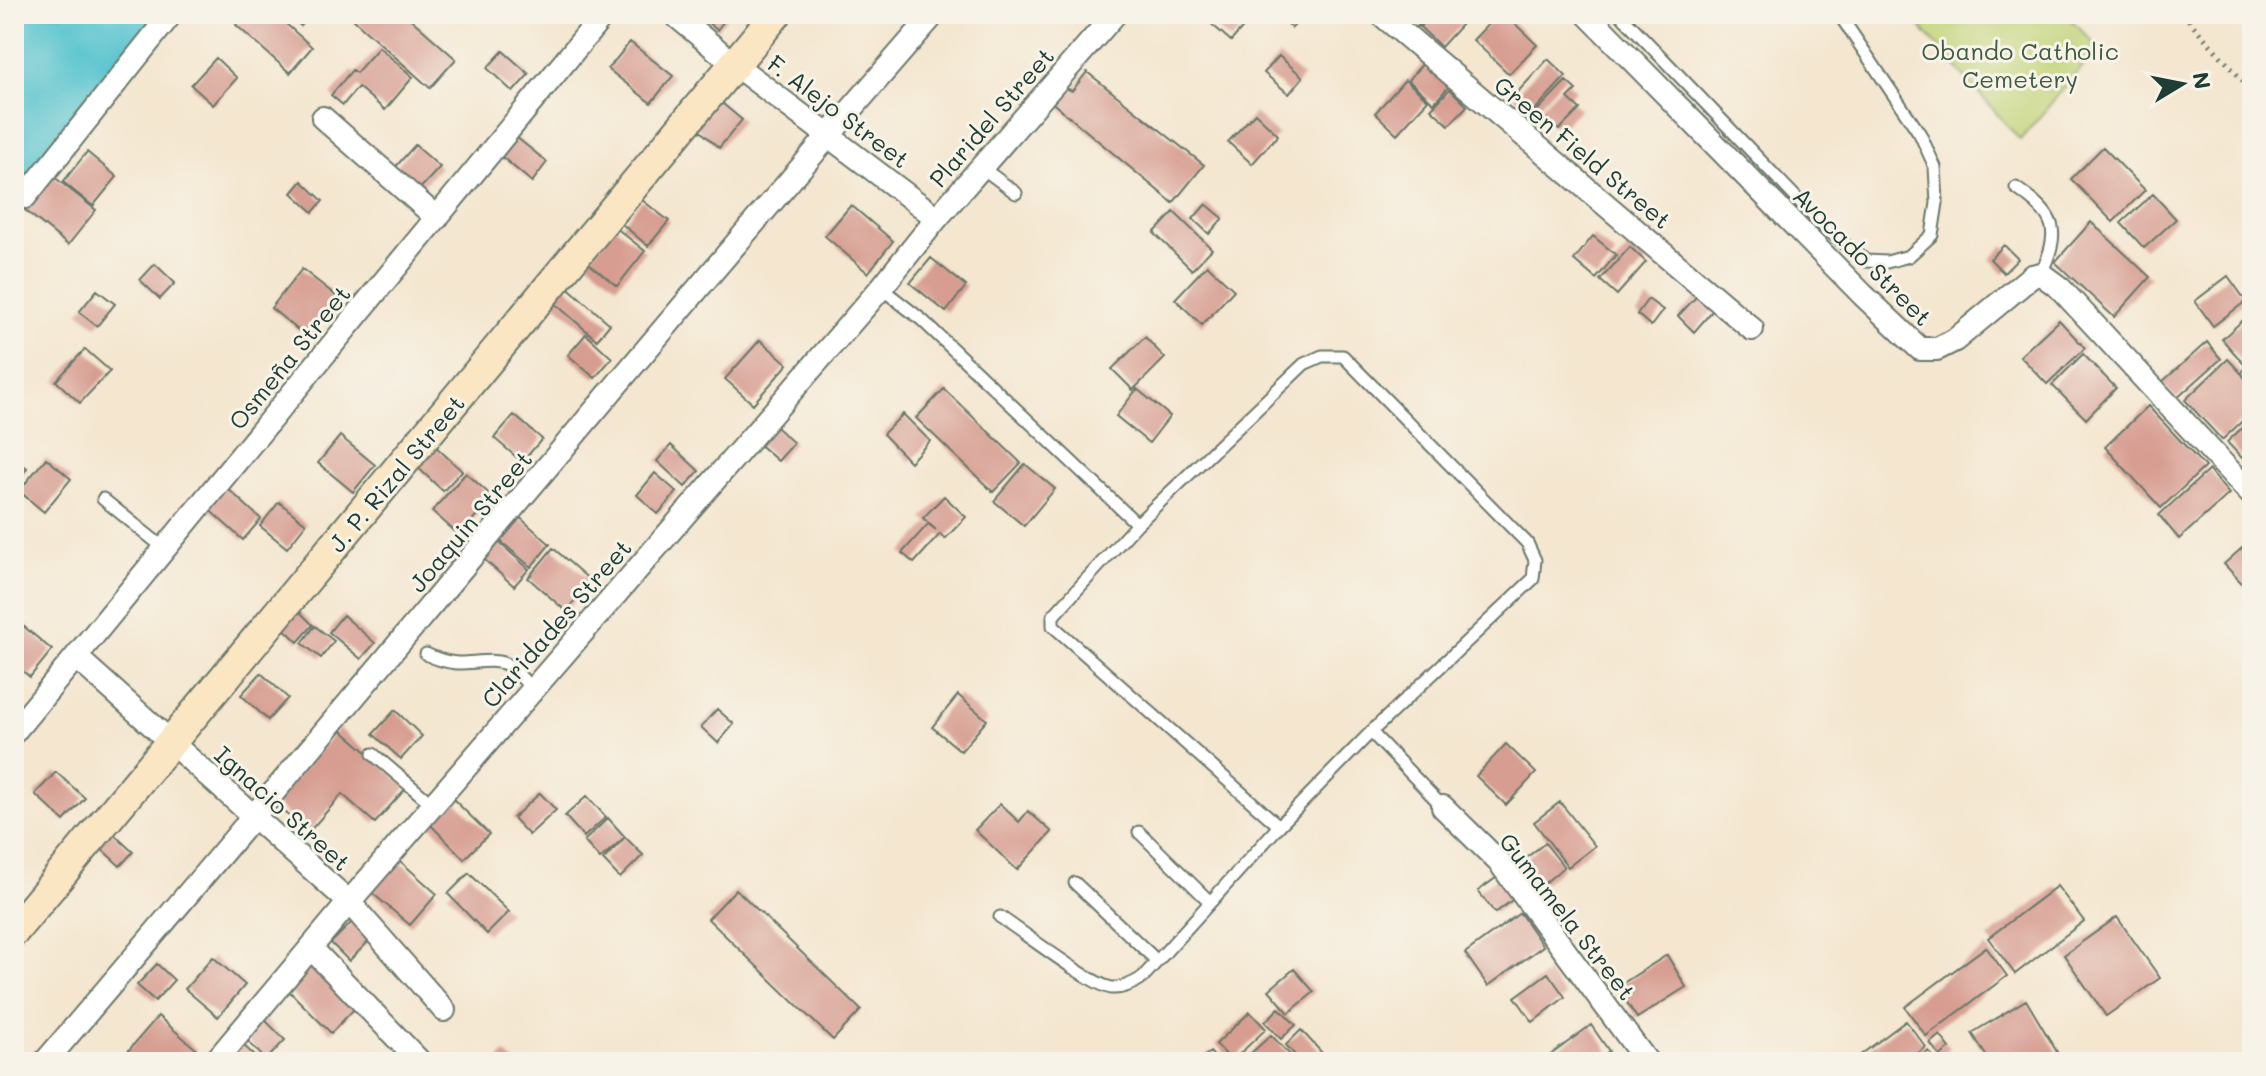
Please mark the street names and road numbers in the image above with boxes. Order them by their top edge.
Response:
street label: Plaridel Street [922,41,1060,193]
street label: F. Alejo Street [762,48,916,174]
street label: Green Field Street [1488,69,1678,235]
street label: Avocado Street [1787,180,1939,332]
street label: Osmeña Street [221,278,357,436]
street label: J. P. Rizal Street [321,388,471,558]
street label: Joaquin Street [402,444,538,598]
street label: Claridades Street [474,532,638,714]
street label: Ignacio Street [209,739,357,877]
street label: Gumamela Street [1493,826,1643,1006]

